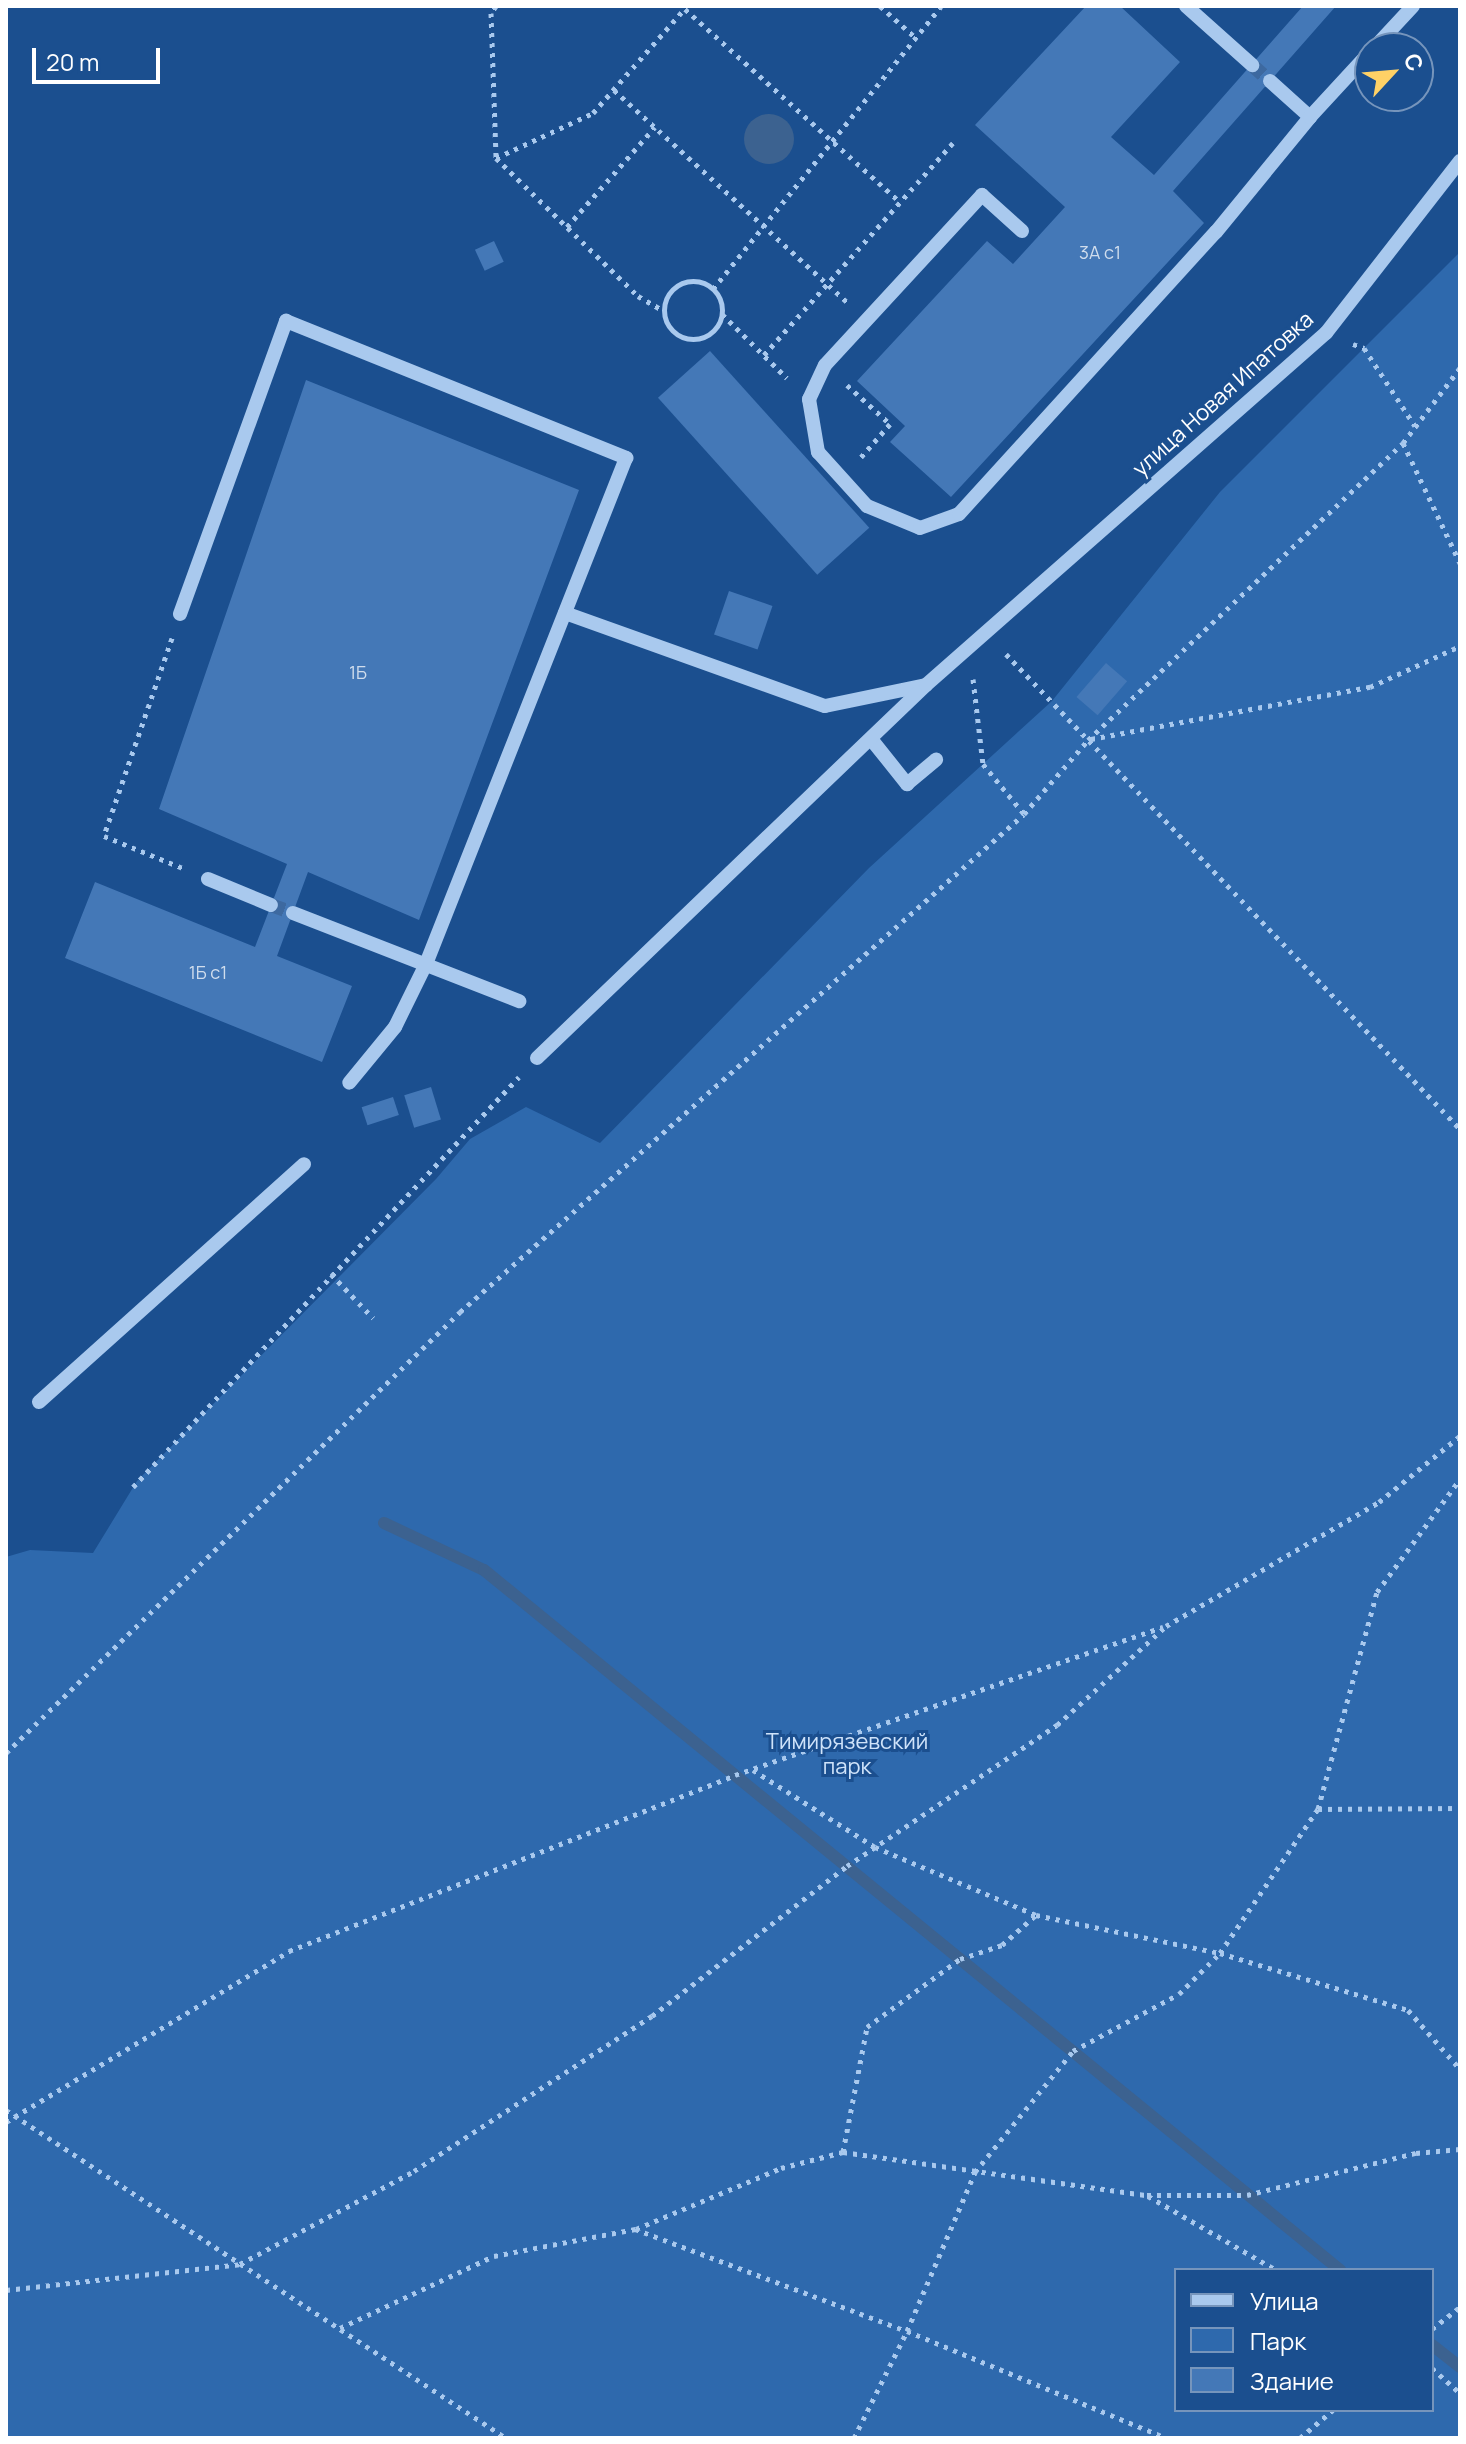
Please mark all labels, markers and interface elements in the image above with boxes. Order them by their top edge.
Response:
scale bar [36,32,164,82]
north arrow [1354,32,1434,112]
text: 20 m [46,45,99,78]
text: С [1397,48,1431,76]
house number: 3А с1 [1079,241,1121,263]
street label: улица Новая Ипатовка [1127,306,1319,482]
house number: 1Б [349,661,367,683]
house number: 1Б с1 [189,961,227,983]
park label: Тимирязевский парк [766,1728,928,1780]
legend [1174,2268,1434,2412]
text: Улица [1250,2284,1319,2317]
text: Парк [1250,2324,1306,2357]
text: Здание [1250,2364,1334,2397]

